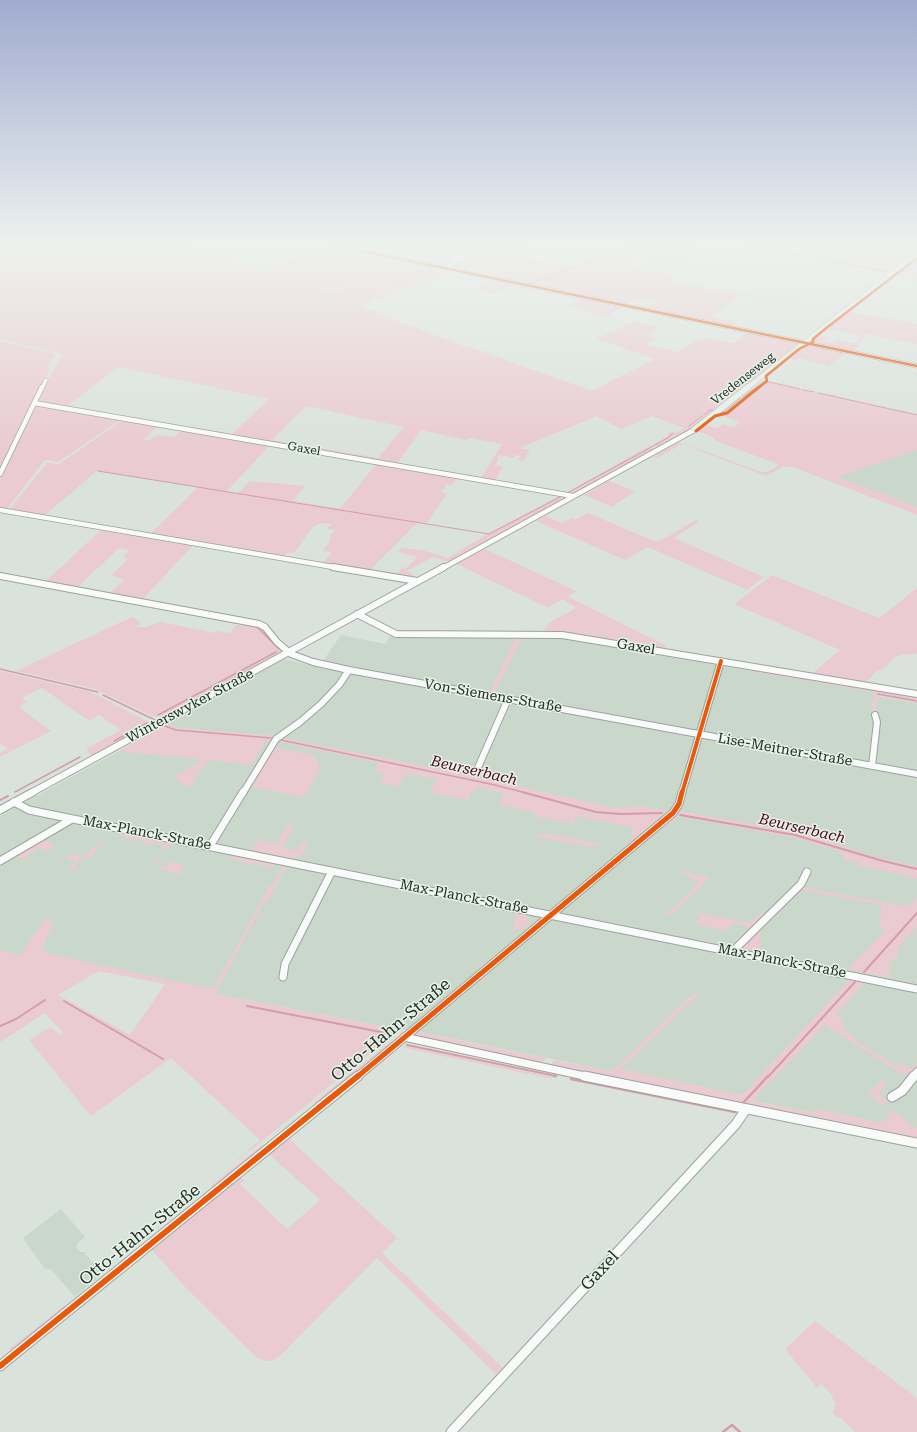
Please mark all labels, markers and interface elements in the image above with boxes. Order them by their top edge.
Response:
street label: Vredenseweg [708,350,778,408]
street label: Gaxel [286,439,322,459]
street label: Gaxel [616,635,656,659]
street label: Winterswyker Straße [123,665,257,747]
street label: Von-Siemens-Straße [423,676,563,716]
street label: Lise-Meitner-Straße [716,730,854,770]
water label: Beurserbach [429,752,519,790]
water label: Beurserbach [757,810,847,848]
street label: Max-Planck-Straße [81,812,213,854]
street label: Max-Planck-Straße [398,876,530,918]
street label: Max-Planck-Straße [716,940,848,982]
street label: Otto-Hahn-Straße [327,974,455,1086]
street label: Otto-Hahn-Straße [75,1180,205,1290]
street label: Gaxel [577,1247,623,1295]

